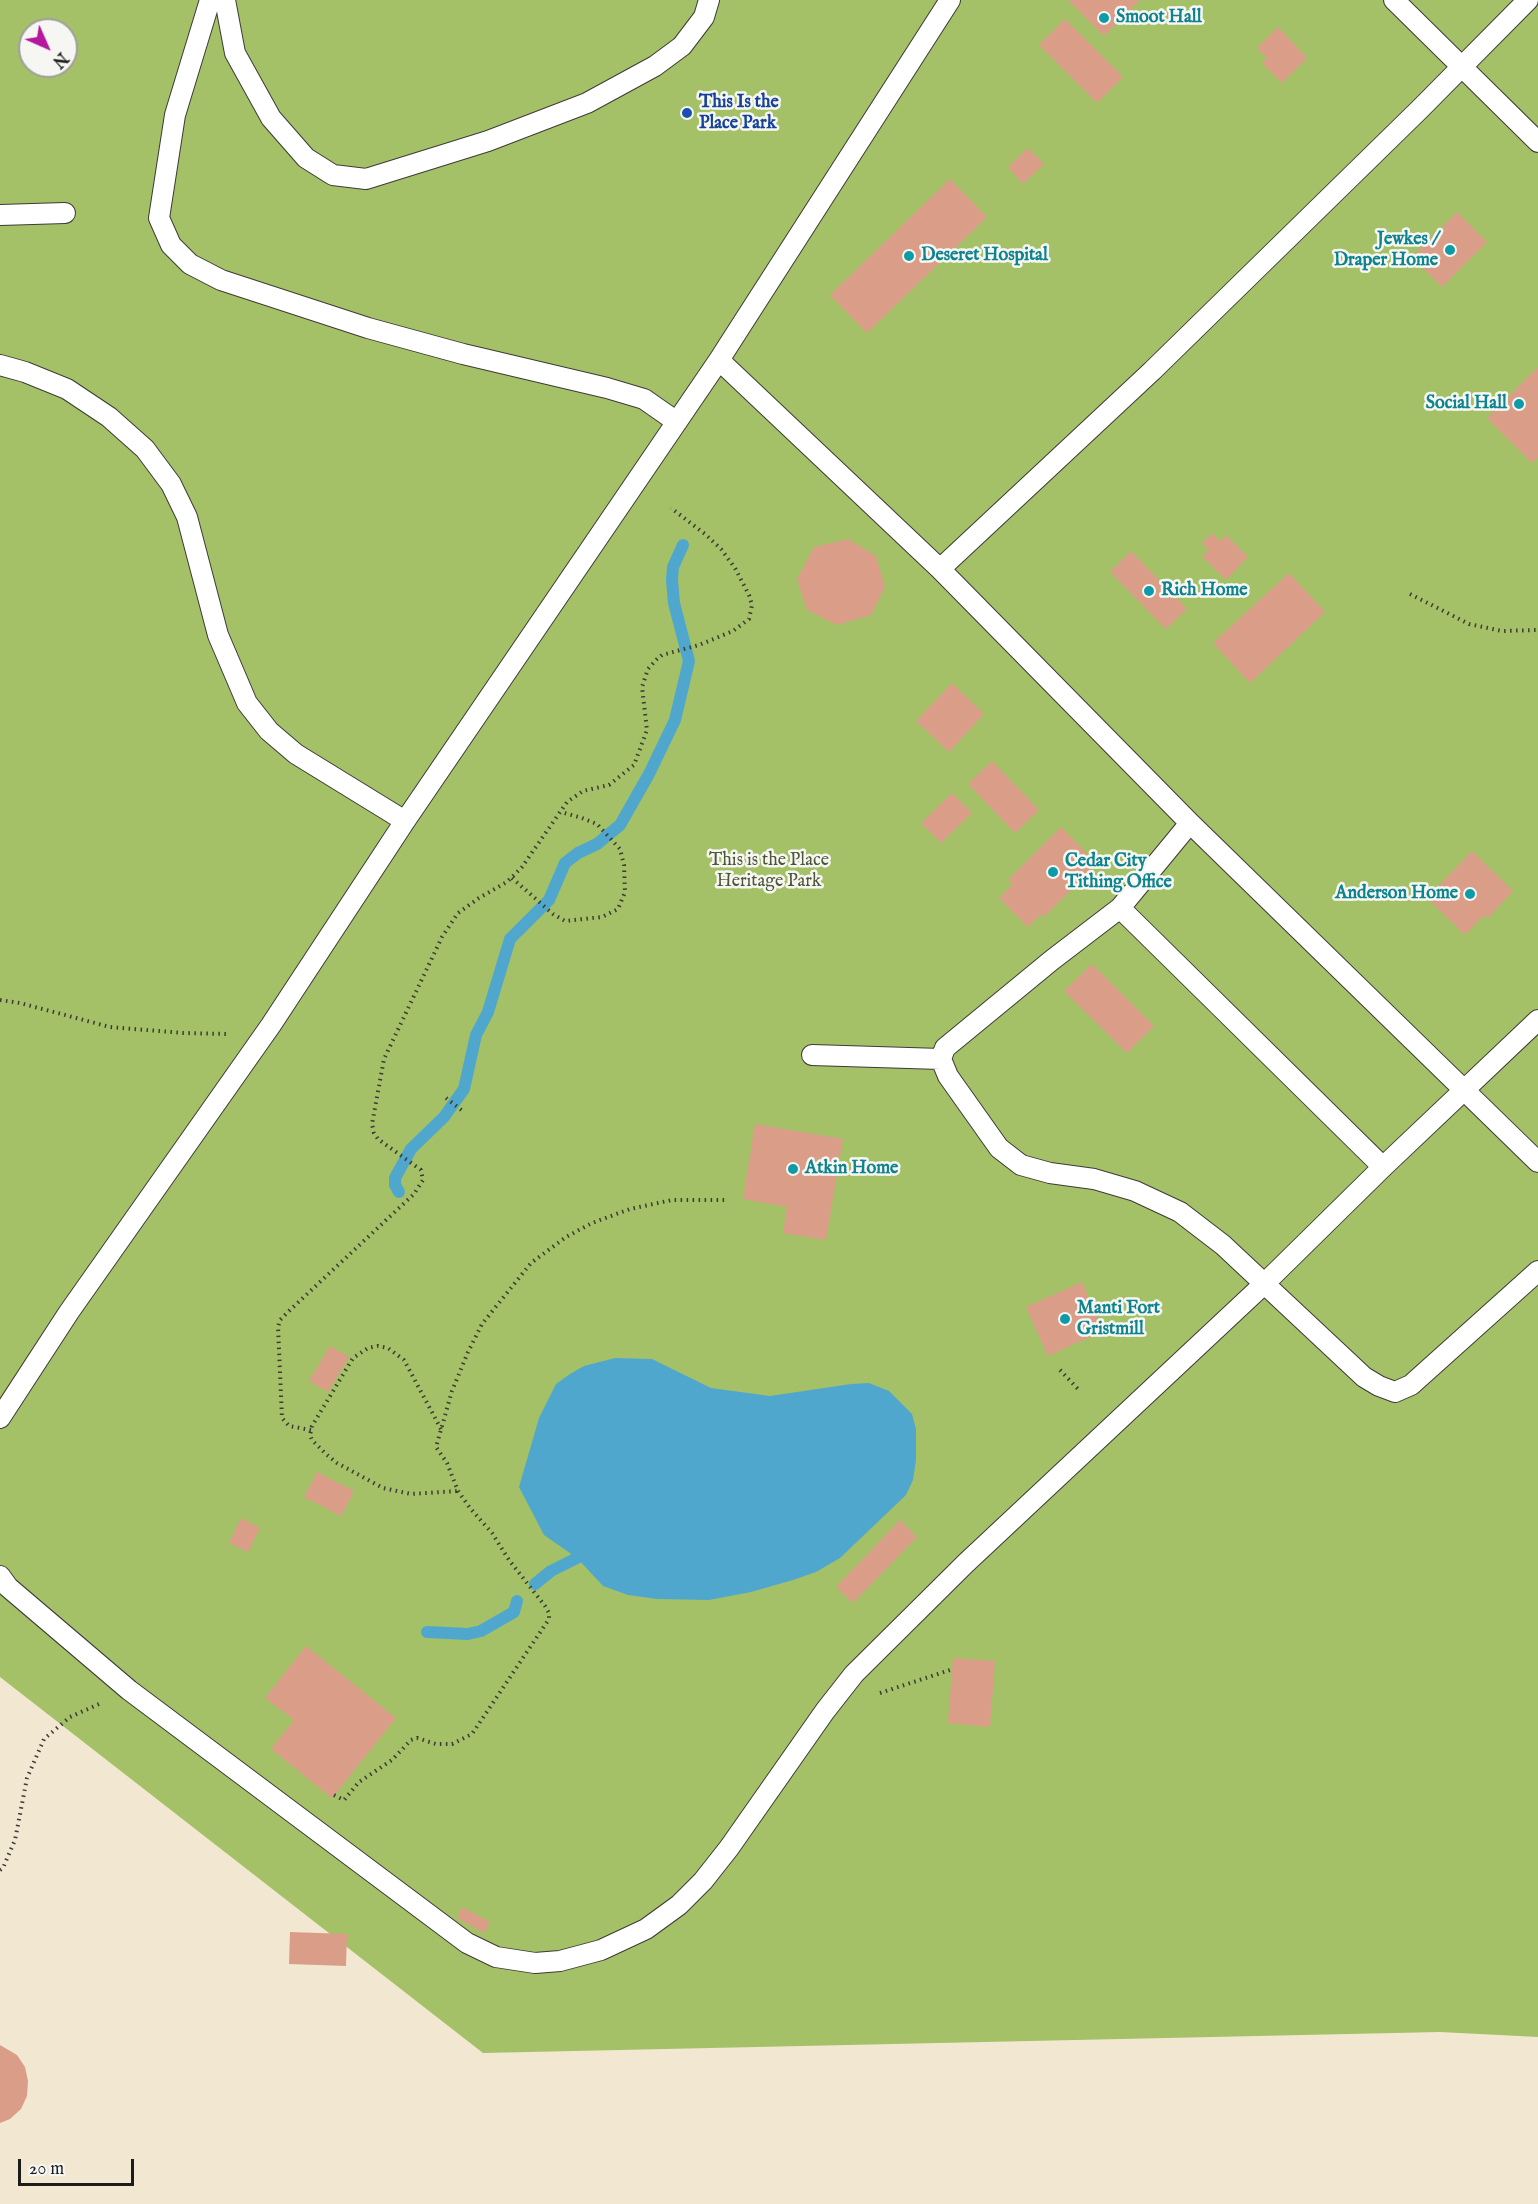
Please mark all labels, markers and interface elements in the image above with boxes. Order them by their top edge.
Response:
place label: Smoot Hall [1116,7,1202,29]
marker: Smoot Hall [1097,11,1111,25]
north arrow [18,18,78,78]
text: N [47,47,71,71]
place label: This Is the Place Park [699,92,779,134]
marker: This Is the Place Park [680,106,694,120]
place label: Jewkes / Draper Home [1334,229,1438,272]
marker: Jewkes / Draper Home [1443,243,1457,257]
place label: Deseret Hospital [921,245,1048,267]
marker: Deseret Hospital [902,249,916,263]
place label: Social Hall [1426,393,1507,415]
marker: Social Hall [1512,397,1526,411]
place label: Rich Home [1161,580,1248,602]
marker: Rich Home [1142,584,1156,598]
park label: This is the Place Heritage Park [709,850,829,892]
place label: Cedar City Tithing Office [1065,851,1172,894]
marker: Cedar City Tithing Office [1046,865,1060,879]
place label: Anderson Home [1335,883,1458,905]
marker: Anderson Home [1463,887,1477,901]
place label: Atkin Home [805,1158,898,1180]
marker: Atkin Home [786,1162,800,1176]
place label: Manti Fort Gristmill [1077,1298,1160,1340]
marker: Manti Fort Gristmill [1058,1312,1072,1326]
scale bar [21,2147,136,2185]
text: 20 m [29,2158,64,2181]

